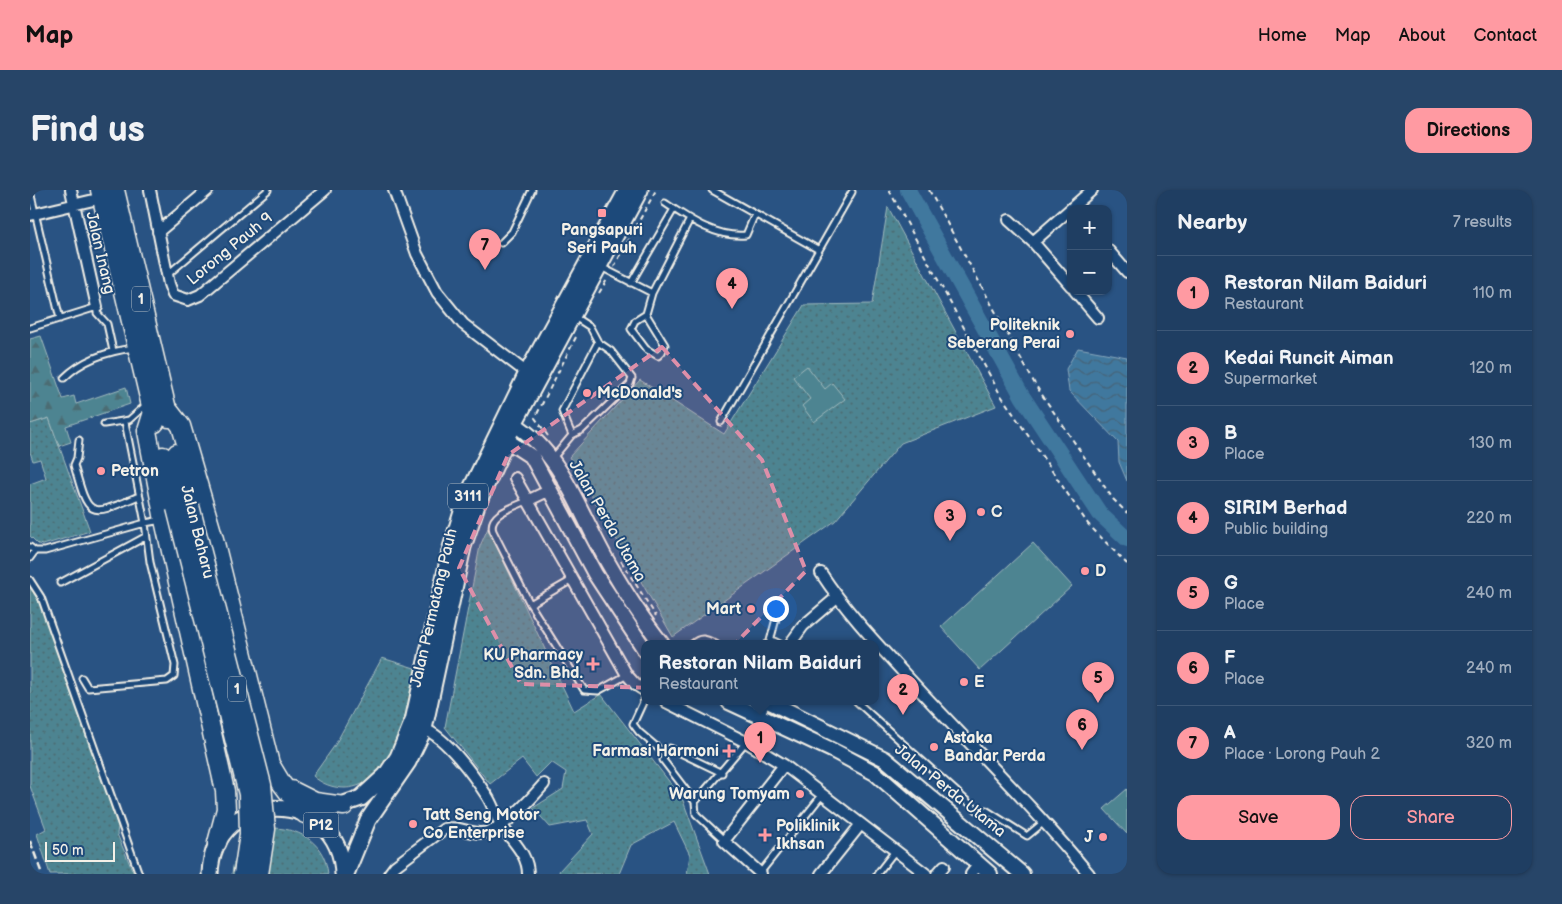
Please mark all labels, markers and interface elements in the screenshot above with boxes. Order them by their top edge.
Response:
text: Map [25,21,73,50]
text: Home [1258,25,1307,46]
text: Map [1335,25,1371,46]
text: About [1399,25,1446,46]
text: Contact [1474,25,1537,46]
button: Directions [1405,108,1532,153]
text: Find us [30,109,145,152]
map controls [1067,205,1112,295]
button: + [1067,205,1112,250]
marker: Pangsapuri Seri Pauh [596,207,608,219]
street label: Lorong Pauh 9 [183,209,277,289]
street label: Jalan Inang [81,210,119,296]
text: Nearby [1177,210,1247,235]
text: 7 results [1453,213,1512,232]
place label: Pangsapuri Seri Pauh [561,221,643,258]
pin: 7 [469,229,501,270]
button: − [1067,250,1112,295]
pin: 4 [716,268,748,309]
text: Restoran Nilam Baiduri [1224,272,1427,295]
text: 1 [1190,284,1196,303]
text: 110 m [1473,284,1512,303]
road number: 1 [132,286,150,312]
text: Restaurant [1224,295,1304,314]
place label: Politeknik Seberang Perai [947,316,1061,353]
marker: Politeknik Seberang Perai [1064,328,1076,340]
text: Kedai Runcit Aiman [1224,347,1394,370]
text: 2 [1188,359,1198,378]
text: 120 m [1469,359,1512,378]
text: Supermarket [1224,370,1317,389]
place label: McDonald's [597,384,682,403]
marker: McDonald's [581,387,593,399]
text: B [1224,422,1237,445]
text: 3 [1188,434,1198,453]
text: 130 m [1469,434,1512,453]
text: Place [1224,445,1265,464]
street label: Jalan Perda Utama [564,457,650,585]
place label: Petron [111,462,159,481]
marker: Petron [95,465,107,477]
street label: Jalan Baharu [176,483,218,581]
road number: 3111 [448,484,488,508]
text: SIRIM Berhad [1224,497,1347,520]
pin: 3 [934,500,966,541]
place label: C [991,503,1002,522]
marker: C [975,506,987,518]
text: 4 [1188,509,1198,528]
text: 220 m [1466,509,1512,528]
text: Public building [1224,520,1328,539]
street label: Jalan Permatang Pauh [406,527,462,689]
place label: D [1095,562,1106,581]
marker: D [1079,565,1091,577]
text: G [1224,572,1238,595]
text: 5 [1188,584,1198,603]
text: 240 m [1466,584,1512,603]
text: Place [1224,595,1265,614]
your location [763,596,789,622]
place label: Mart [706,600,742,619]
marker: Mart [745,603,757,615]
popup [641,640,879,705]
place label: KU Pharmacy Sdn. Bhd. [483,646,584,683]
text: F [1224,647,1235,670]
text: Restoran Nilam Baiduri [659,652,861,675]
marker: KU Pharmacy Sdn. Bhd. [587,658,599,670]
text: 6 [1188,659,1198,678]
text: 240 m [1466,659,1512,678]
pin: 5 [1082,662,1114,703]
text: Place [1224,670,1265,689]
place label: E [974,673,984,692]
pin: 2 [887,674,919,715]
text: Restaurant [659,675,738,694]
road number: 1 [228,676,246,702]
marker: E [958,676,970,688]
pin: 6 [1066,709,1098,750]
pin: 1 [744,722,776,763]
text: A [1224,722,1236,745]
place label: Astaka Bandar Perda [943,729,1046,766]
text: 7 [1189,734,1197,753]
text: 320 m [1466,734,1512,753]
street label: Jalan Perda Utama [891,740,1009,842]
marker: Astaka Bandar Perda [928,741,940,753]
place label: Farmasi Harmoni [592,742,719,761]
marker: Farmasi Harmoni [723,745,735,757]
text: Place · Lorong Pauh 2 [1224,745,1380,764]
place label: Warung Tomyam [669,785,790,804]
marker: Warung Tomyam [794,788,806,800]
button: Save [1177,795,1340,840]
button: Share [1350,795,1512,840]
place label: Tatt Seng Motor Co Enterprise [423,806,540,843]
road number: P12 [304,812,338,838]
place label: Poliklinik Ikhsan [776,817,841,854]
marker: Tatt Seng Motor Co Enterprise [407,818,419,830]
marker: Poliklinik Ikhsan [758,828,772,842]
place label: J [1084,828,1093,847]
marker: J [1097,831,1109,843]
scale bar [45,839,115,862]
text: 50 m [52,842,84,859]

